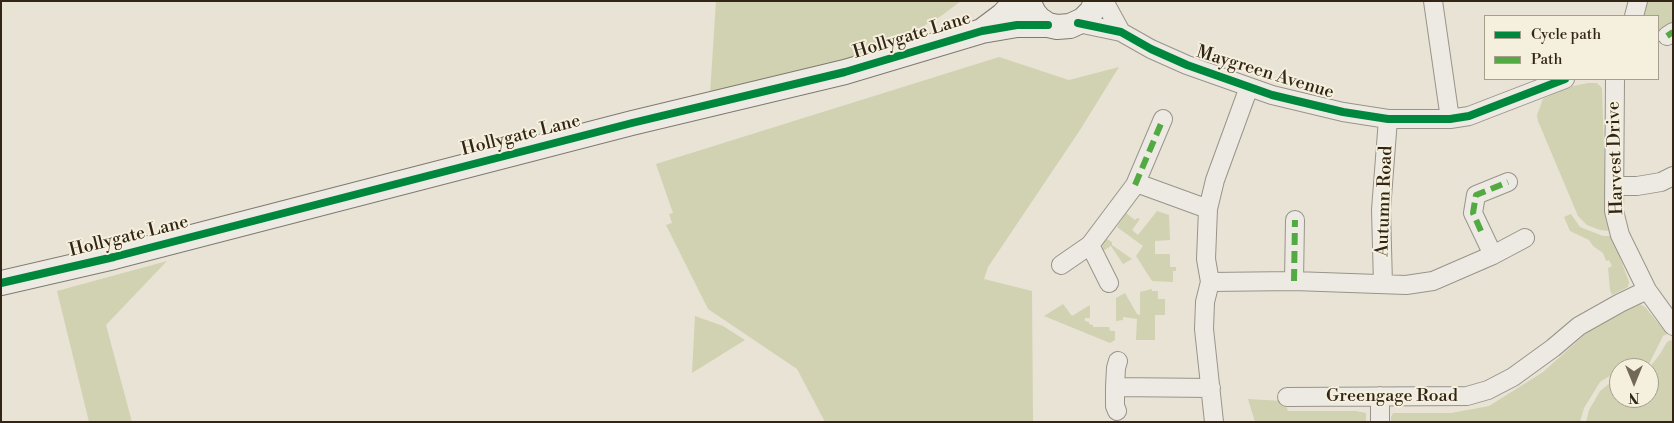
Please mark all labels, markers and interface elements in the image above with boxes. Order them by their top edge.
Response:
street label: Hollygate Lane [850,8,974,64]
legend [1484,15,1659,80]
text: Cycle path [1531,25,1601,44]
street label: Maygreen Avenue [1194,42,1336,104]
text: Path [1531,50,1563,69]
street label: Harvest Drive [1603,101,1629,215]
street label: Hollygate Lane [459,111,583,161]
street label: Autumn Road [1372,145,1398,257]
street label: Hollygate Lane [67,212,191,262]
north arrow [1609,358,1659,408]
street label: Greengage Road [1326,386,1458,408]
text: N [1628,388,1640,406]

